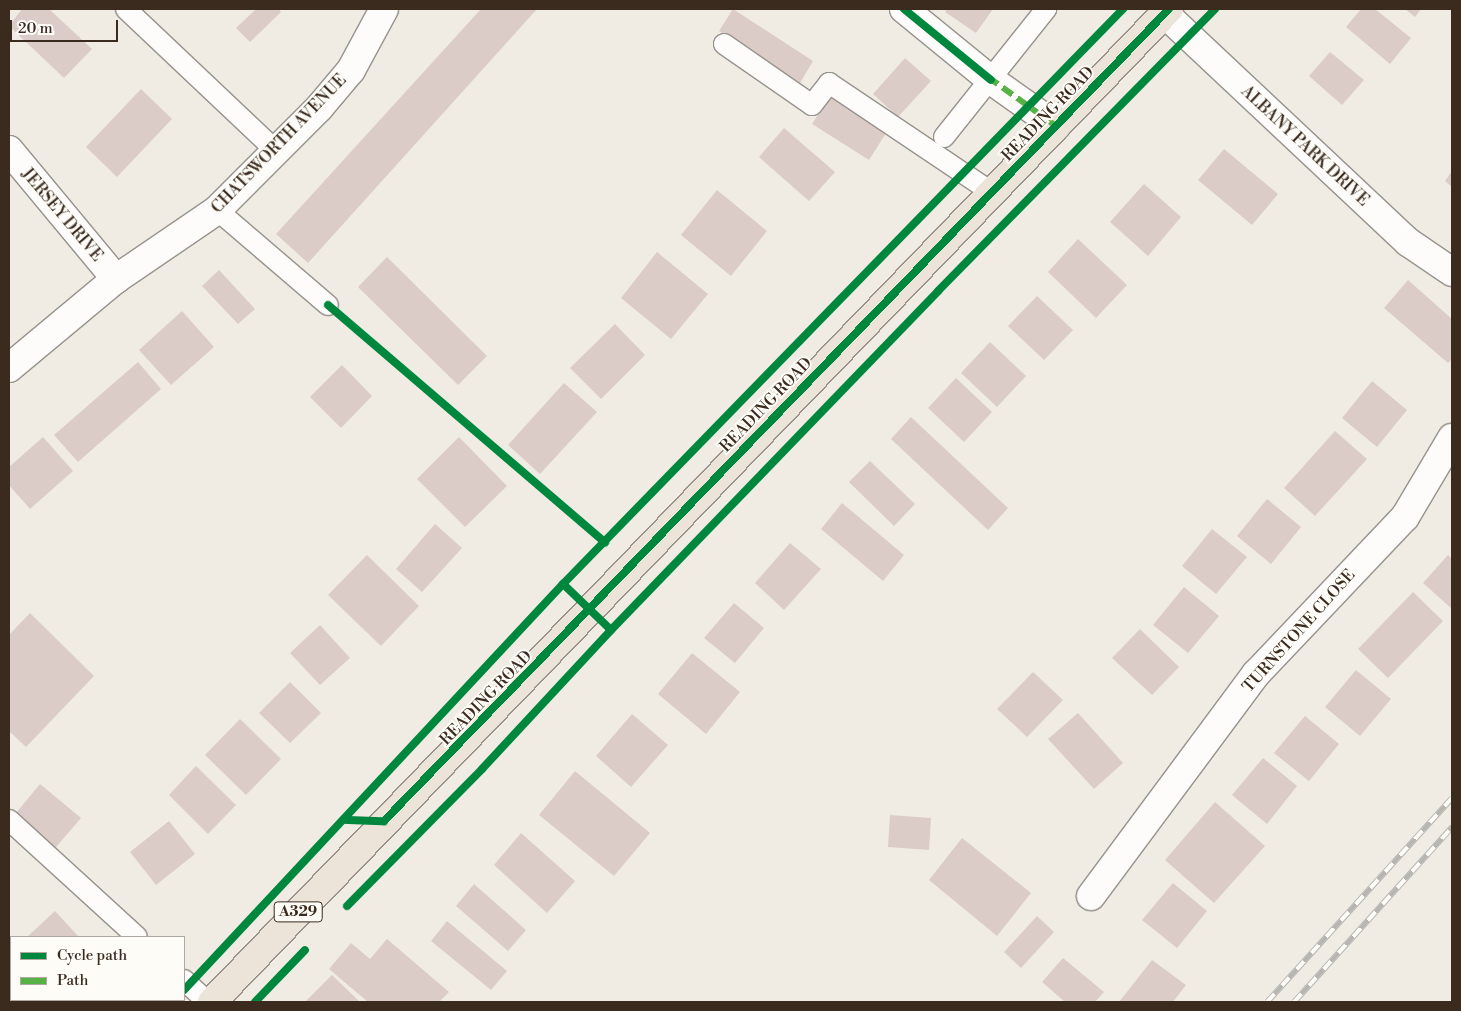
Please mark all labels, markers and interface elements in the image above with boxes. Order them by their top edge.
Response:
scale bar [12,10,120,42]
text: 20 m [18,19,53,38]
street label: READING ROAD [998,63,1098,165]
street label: CHATSWORTH AVENUE [208,71,350,217]
street label: ALBANY PARK DRIVE [1237,82,1373,210]
street label: JERSEY DRIVE [18,165,106,265]
street label: READING ROAD [716,354,816,456]
street label: TURNSTONE CLOSE [1239,565,1359,697]
street label: READING ROAD [436,647,536,749]
road number: A329 [273,900,323,924]
legend [10,936,185,1001]
text: Cycle path [57,946,127,965]
text: Path [57,971,89,990]

